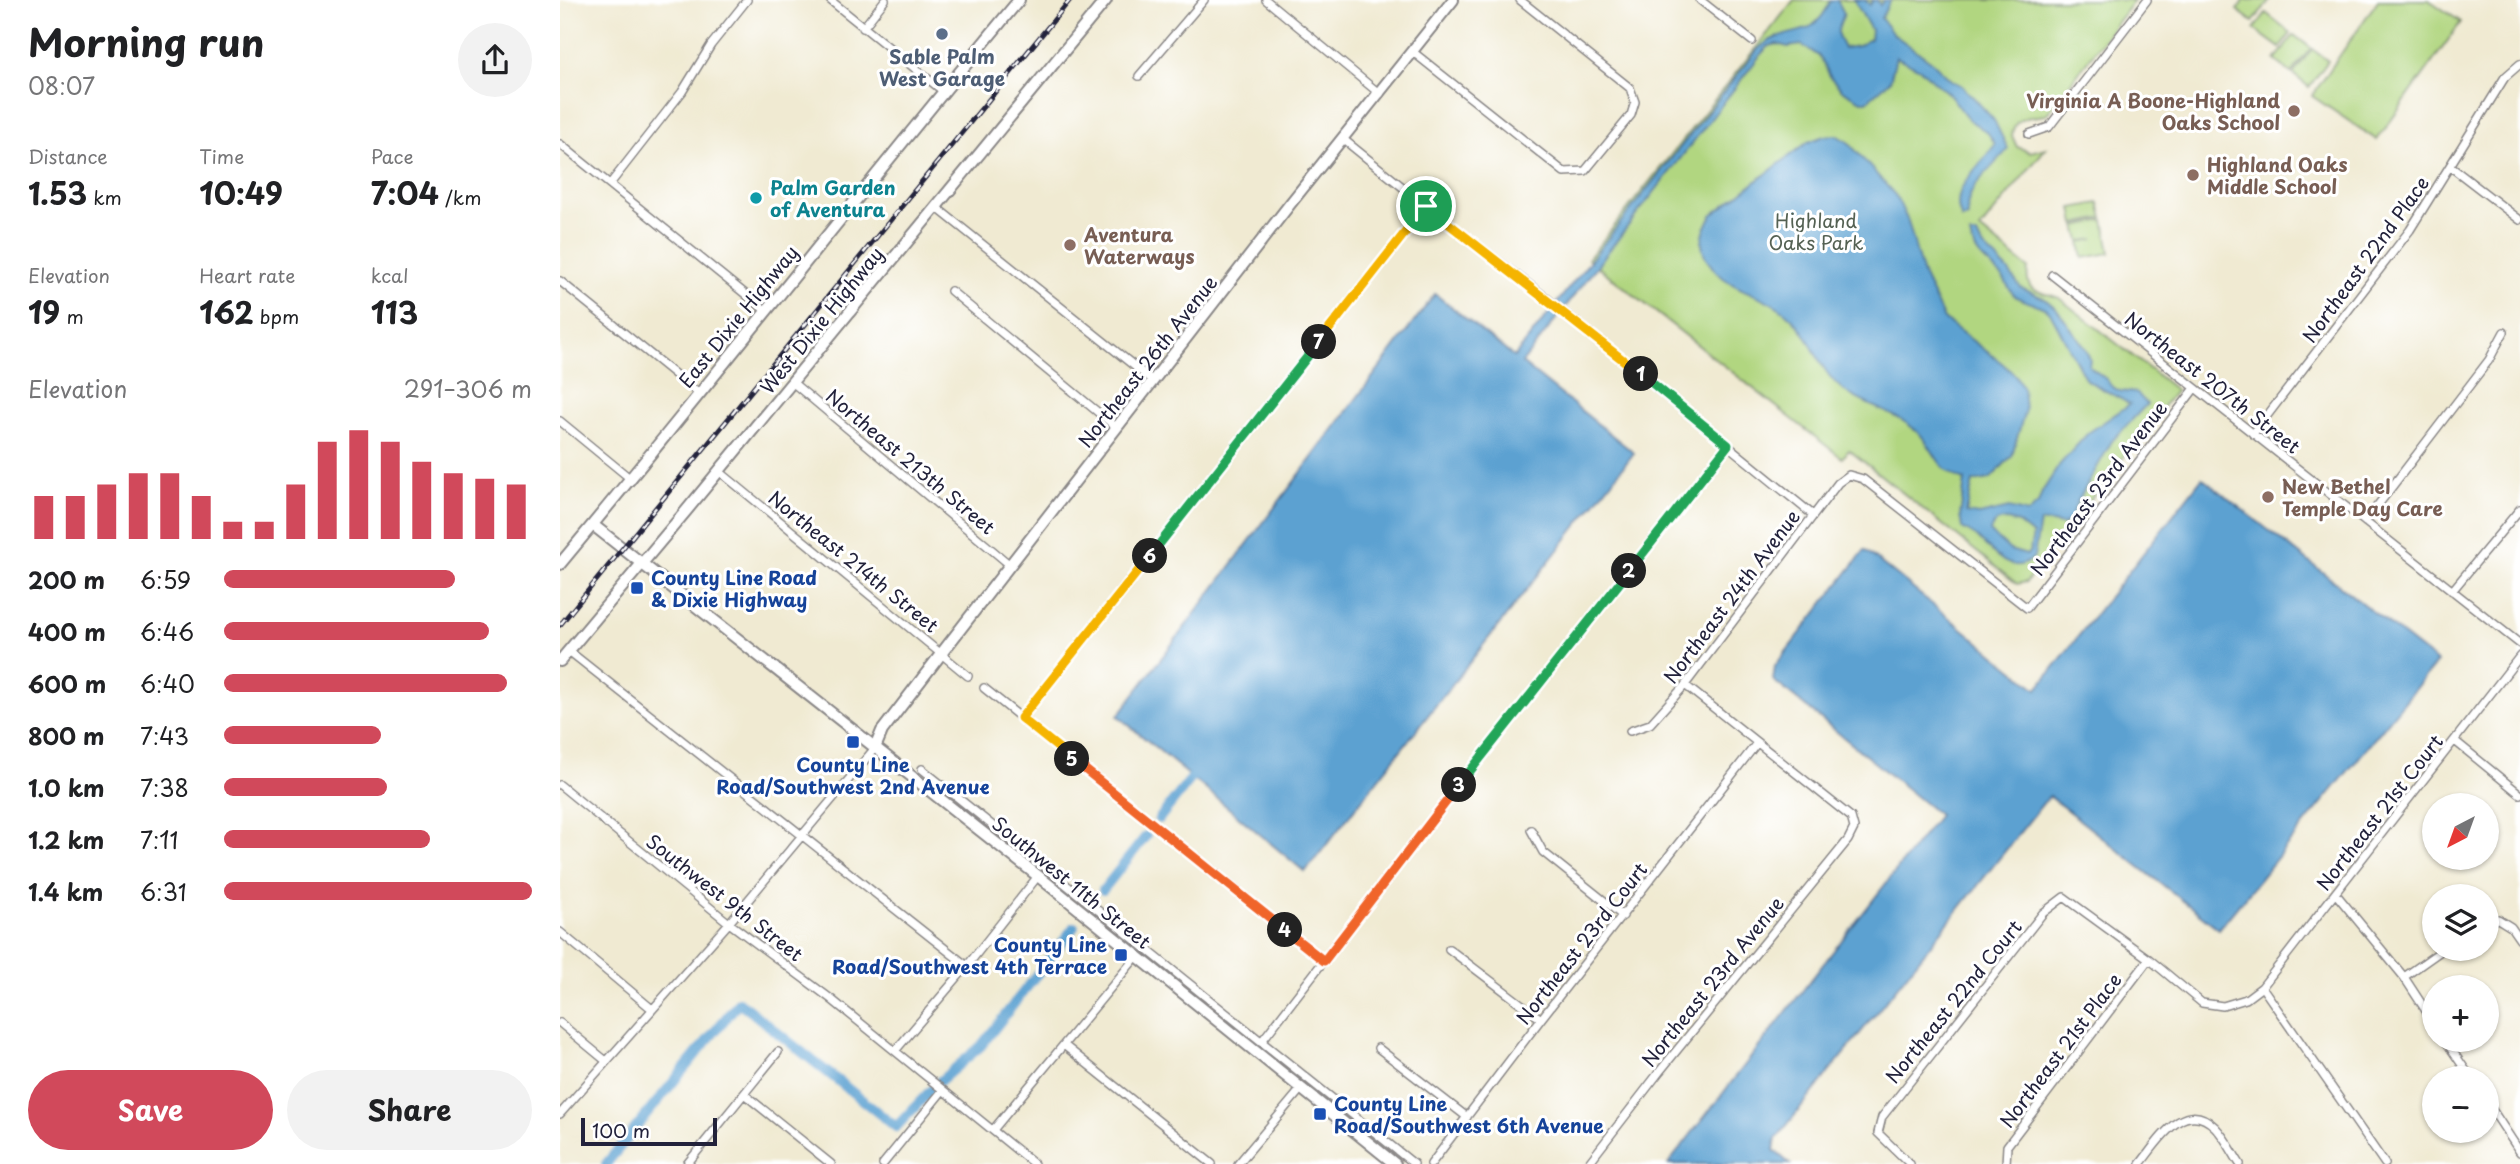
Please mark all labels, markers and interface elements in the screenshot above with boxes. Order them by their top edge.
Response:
text: Morning run [28,13,264,70]
button: share [458,23,532,97]
marker: Sable Palm West Garage [934,26,950,42]
place label: Sable Palm West Garage [879,42,1005,92]
text: 08:07 [28,68,95,103]
place label: Virginia A Boone-Highland Oaks School [2026,86,2280,136]
marker: Virginia A Boone-Highland Oaks School [2286,103,2302,119]
text: Distance [28,142,108,170]
text: Time [199,142,244,170]
text: Pace [371,142,414,170]
place label: Highland Oaks Middle School [2207,150,2347,200]
marker: Highland Oaks Middle School [2185,167,2201,183]
text: 1.53 [28,170,87,215]
text: 10:49 [199,170,283,215]
text: 7:04 [371,170,439,215]
street label: Northeast 22nd Place [2295,170,2435,348]
place label: Palm Garden of Aventura [770,173,895,223]
pin [1396,176,1456,236]
text: km [87,183,122,211]
text: /km [439,183,481,211]
icon: arrive [1407,187,1445,225]
marker: Palm Garden of Aventura [748,190,764,206]
park label: Highland Oaks Park [1768,206,1864,256]
place label: Aventura Waterways [1083,220,1195,270]
marker: Aventura Waterways [1062,237,1078,253]
street label: East Dixie Highway [672,239,804,393]
street label: West Dixie Highway [753,240,889,400]
text: Elevation [28,261,110,289]
text: Heart rate [199,261,295,289]
text: kcal [371,261,409,289]
street label: Northeast 26th Avenue [1071,269,1223,453]
text: 19 [28,289,60,334]
text: 162 [199,289,254,334]
text: 113 [371,289,418,334]
text: m [60,302,84,330]
text: bpm [254,302,299,330]
street label: Northeast 207th Street [2119,304,2307,460]
pin: 7 [1302,324,1336,360]
text: 7 [1313,327,1324,355]
pin: 1 [1624,356,1658,392]
text: 1 [1636,359,1645,387]
text: Elevation [28,371,127,406]
text: 291–306 m [404,371,532,406]
street label: Northeast 213th Street [820,382,1002,540]
street label: Northeast 23rd Avenue [2023,395,2173,581]
place label: New Bethel Temple Day Care [2282,472,2443,522]
street label: Northeast 214th Street [763,483,945,639]
marker: New Bethel Temple Day Care [2260,489,2276,505]
street label: Northeast 24th Avenue [1656,503,1806,689]
pin: 6 [1132,538,1168,574]
text: 6 [1143,541,1156,569]
pin: 2 [1612,554,1646,588]
text: 2 [1622,556,1635,584]
text: 200 m [28,562,105,597]
text: 6:59 [140,562,191,597]
place label: County Line Road & Dixie Highway [651,563,817,613]
marker: County Line Road & Dixie Highway [629,580,645,596]
text: 400 m [28,614,106,649]
text: 6:46 [140,614,194,649]
text: 600 m [28,666,106,701]
text: 6:40 [140,666,195,701]
text: 800 m [28,718,105,753]
text: 7:43 [140,718,189,753]
street label: Northeast 21st Court [2309,728,2449,896]
marker: County Line Road/Southwest 2nd Avenue [845,734,861,750]
pin: 5 [1054,742,1090,776]
text: 5 [1065,744,1078,772]
place label: County Line Road/Southwest 2nd Avenue [716,750,990,800]
pin: 3 [1441,768,1476,802]
text: 1.0 km [28,770,105,805]
text: 7:38 [140,770,189,805]
text: 3 [1452,770,1465,798]
north arrow [2422,793,2499,870]
map controls [2422,793,2499,1143]
street label: Southwest 11th Street [987,809,1157,955]
text: 1.2 km [28,822,104,857]
text: 7:11 [140,822,179,857]
street label: Southwest 9th Street [641,827,809,967]
street label: Northeast 23rd Court [1509,856,1653,1030]
text: 1.4 km [28,874,103,909]
text: 6:31 [140,874,187,909]
button: layers [2422,884,2499,961]
street label: Northeast 23rd Avenue [1634,890,1790,1072]
pin: 4 [1268,912,1302,948]
street label: Northeast 22nd Court [1878,913,2028,1089]
text: 4 [1278,915,1291,943]
place label: County Line Road/Southwest 4th Terrace [832,930,1107,980]
marker: County Line Road/Southwest 4th Terrace [1113,947,1129,963]
street label: Northeast 21st Place [1992,967,2128,1133]
button: + [2422,975,2499,1052]
button: − [2422,1066,2499,1143]
button: Save [28,1070,273,1150]
button: Share [287,1070,532,1150]
place label: County Line Road/Southwest 6th Avenue [1334,1089,1604,1139]
marker: County Line Road/Southwest 6th Avenue [1312,1106,1328,1122]
scale bar [581,1115,718,1147]
text: 100 m [592,1116,650,1144]

